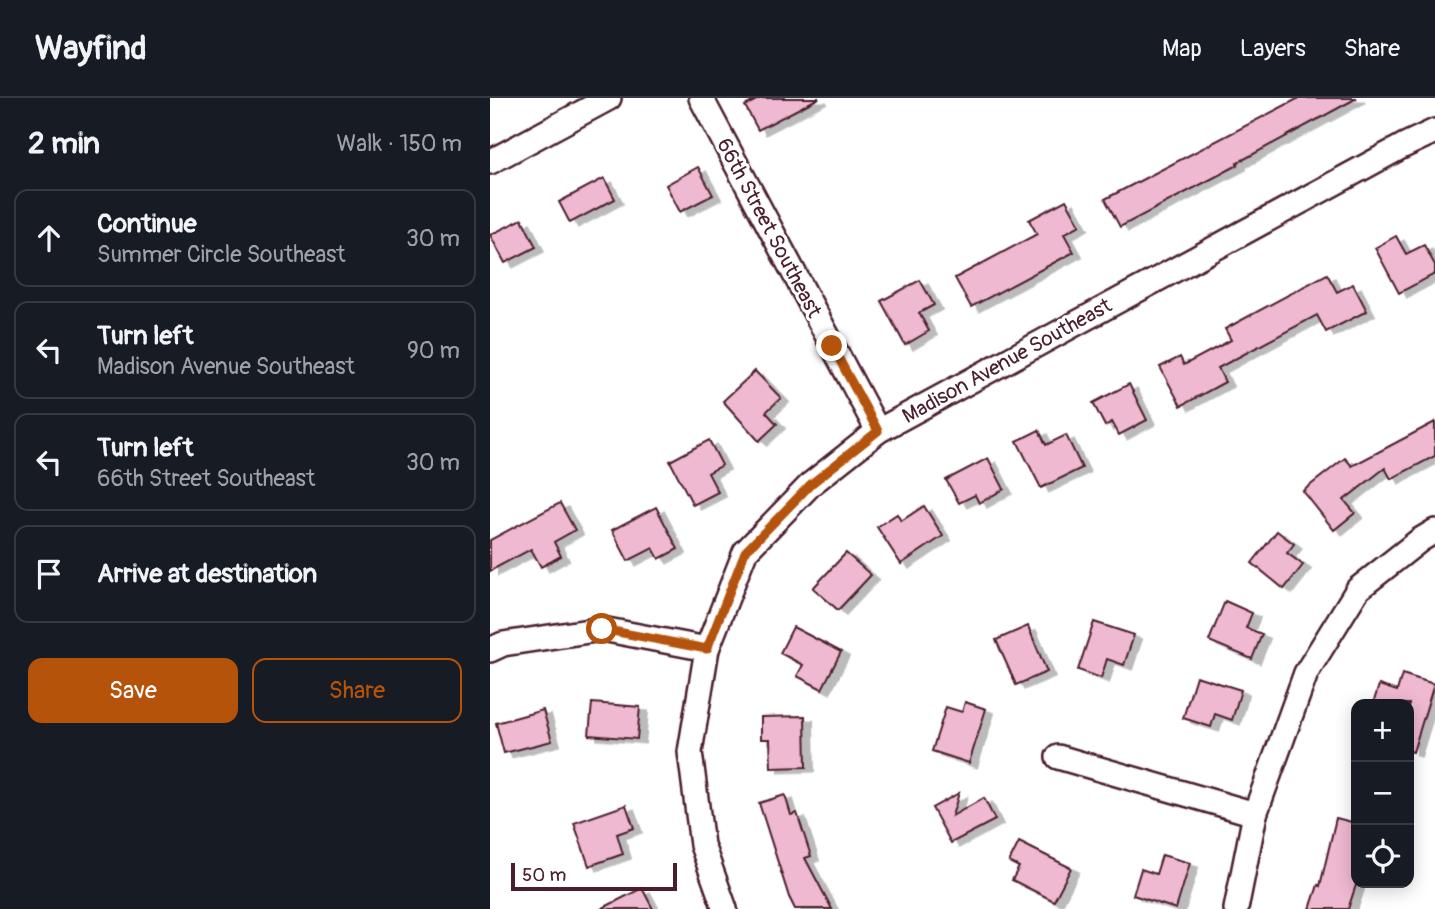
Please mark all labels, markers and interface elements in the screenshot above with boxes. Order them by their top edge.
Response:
text: Wayfind [35,28,147,69]
text: Map [1162,34,1202,63]
text: Layers [1240,34,1306,63]
text: Share [1344,34,1400,63]
text: 2 min [28,125,100,162]
text: Walk · 150 m [337,129,462,158]
street label: 66th Street Southeast [710,134,828,323]
text: Continue [97,208,197,240]
icon: ahead [30,219,68,257]
text: 30 m [406,224,460,253]
text: Summer Circle Southeast [97,240,346,269]
street label: Madison Avenue Southeast [898,292,1117,430]
text: Turn left [97,320,193,352]
route end [816,330,847,361]
icon: left [30,331,68,369]
text: 90 m [407,336,460,365]
text: Madison Avenue Southeast [97,352,355,381]
text: Turn left [97,432,193,464]
icon: left [30,443,68,481]
text: 30 m [406,448,460,477]
text: 66th Street Southeast [97,464,315,493]
icon: arrive [30,555,68,593]
text: Arrive at destination [97,558,317,590]
route start [586,613,617,644]
button: Save [28,658,238,723]
button: Share [252,658,462,723]
map controls [1351,699,1414,888]
button: + [1351,699,1414,762]
button: − [1351,762,1414,825]
button: locate [1351,825,1414,888]
scale bar [511,860,677,892]
text: 50 m [522,863,566,887]

